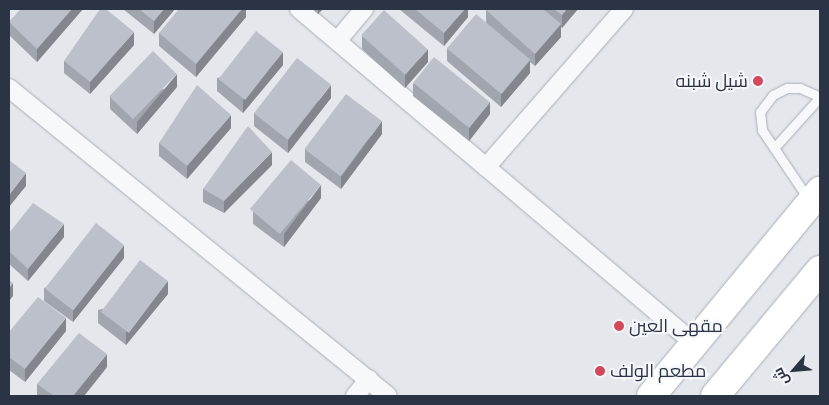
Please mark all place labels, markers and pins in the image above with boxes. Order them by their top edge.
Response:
place label: شيل شبنه [676,70,748,92]
marker: شيل شبنه [752,75,764,87]
place label: مقهى العين [629,315,723,337]
marker: مقهى العين [613,320,625,332]
place label: مطعم الولف [610,360,706,382]
marker: مطعم الولف [594,365,606,377]

